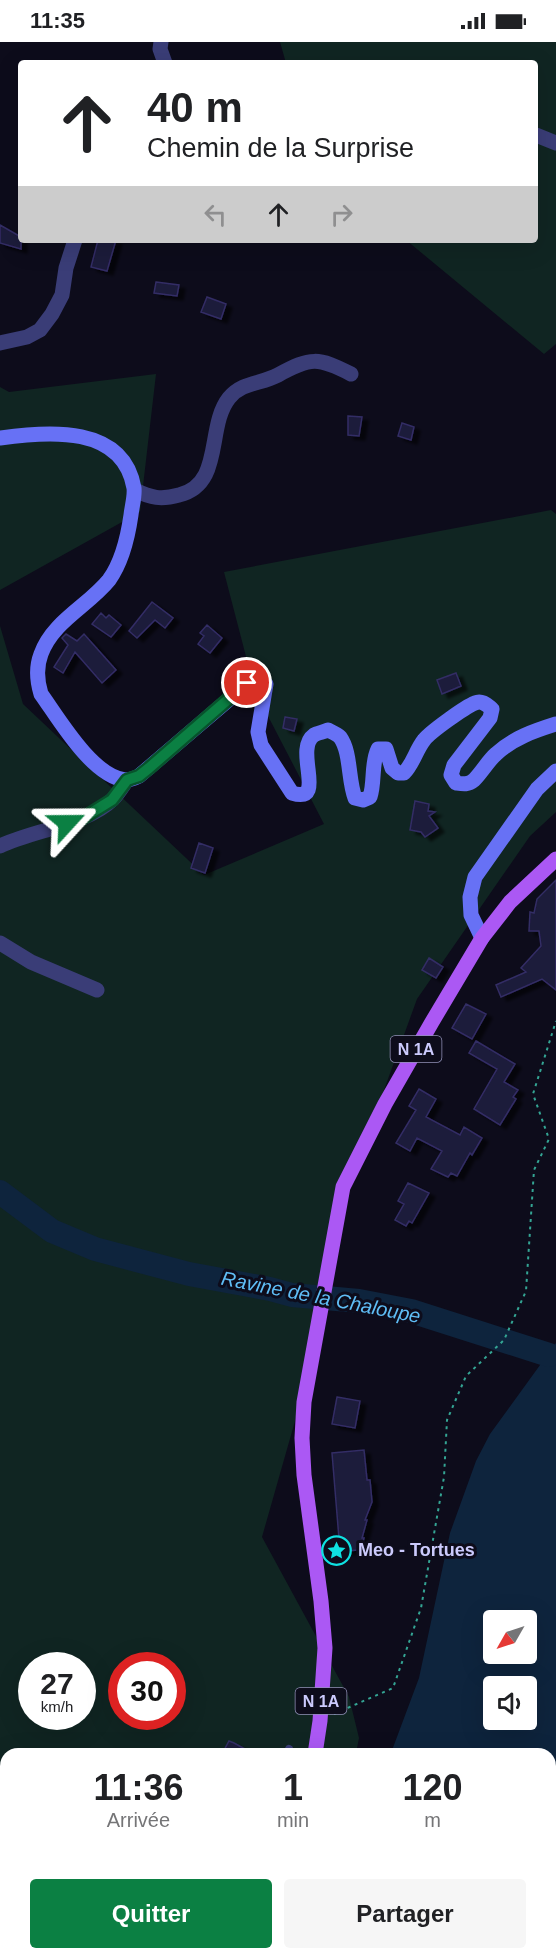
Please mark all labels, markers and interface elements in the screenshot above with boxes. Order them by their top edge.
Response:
text: 11:35 [30,8,85,33]
icon: ahead [48,84,126,162]
text: 40 m [147,84,243,131]
text: Chemin de la Surprise [147,133,414,163]
icon: left [199,198,232,231]
icon: ahead [262,198,295,231]
icon: right [325,198,358,231]
pin [221,657,272,708]
icon: arrive [230,666,263,699]
position arrow [35,791,99,855]
road number: N 1A [390,1036,442,1062]
water label: Ravine de la Chaloupe [220,1267,422,1327]
place icon: Meo - Tortues [321,1534,353,1566]
place label: Meo - Tortues [358,1540,475,1560]
north arrow [483,1610,537,1664]
map controls [483,1610,537,1730]
speed limit sign: 30 [108,1652,186,1730]
text: 27 [40,1667,74,1700]
button: sound [483,1676,537,1730]
road number: N 1A [296,1688,346,1714]
text: km/h [41,1698,73,1715]
text: 11:36 [93,1767,183,1808]
text: 1 [283,1767,303,1808]
text: 120 [403,1767,463,1808]
text: Arrivée [107,1809,170,1831]
text: min [277,1809,309,1831]
text: m [424,1809,441,1831]
button: Quitter [30,1879,272,1948]
button: Partager [284,1879,526,1948]

